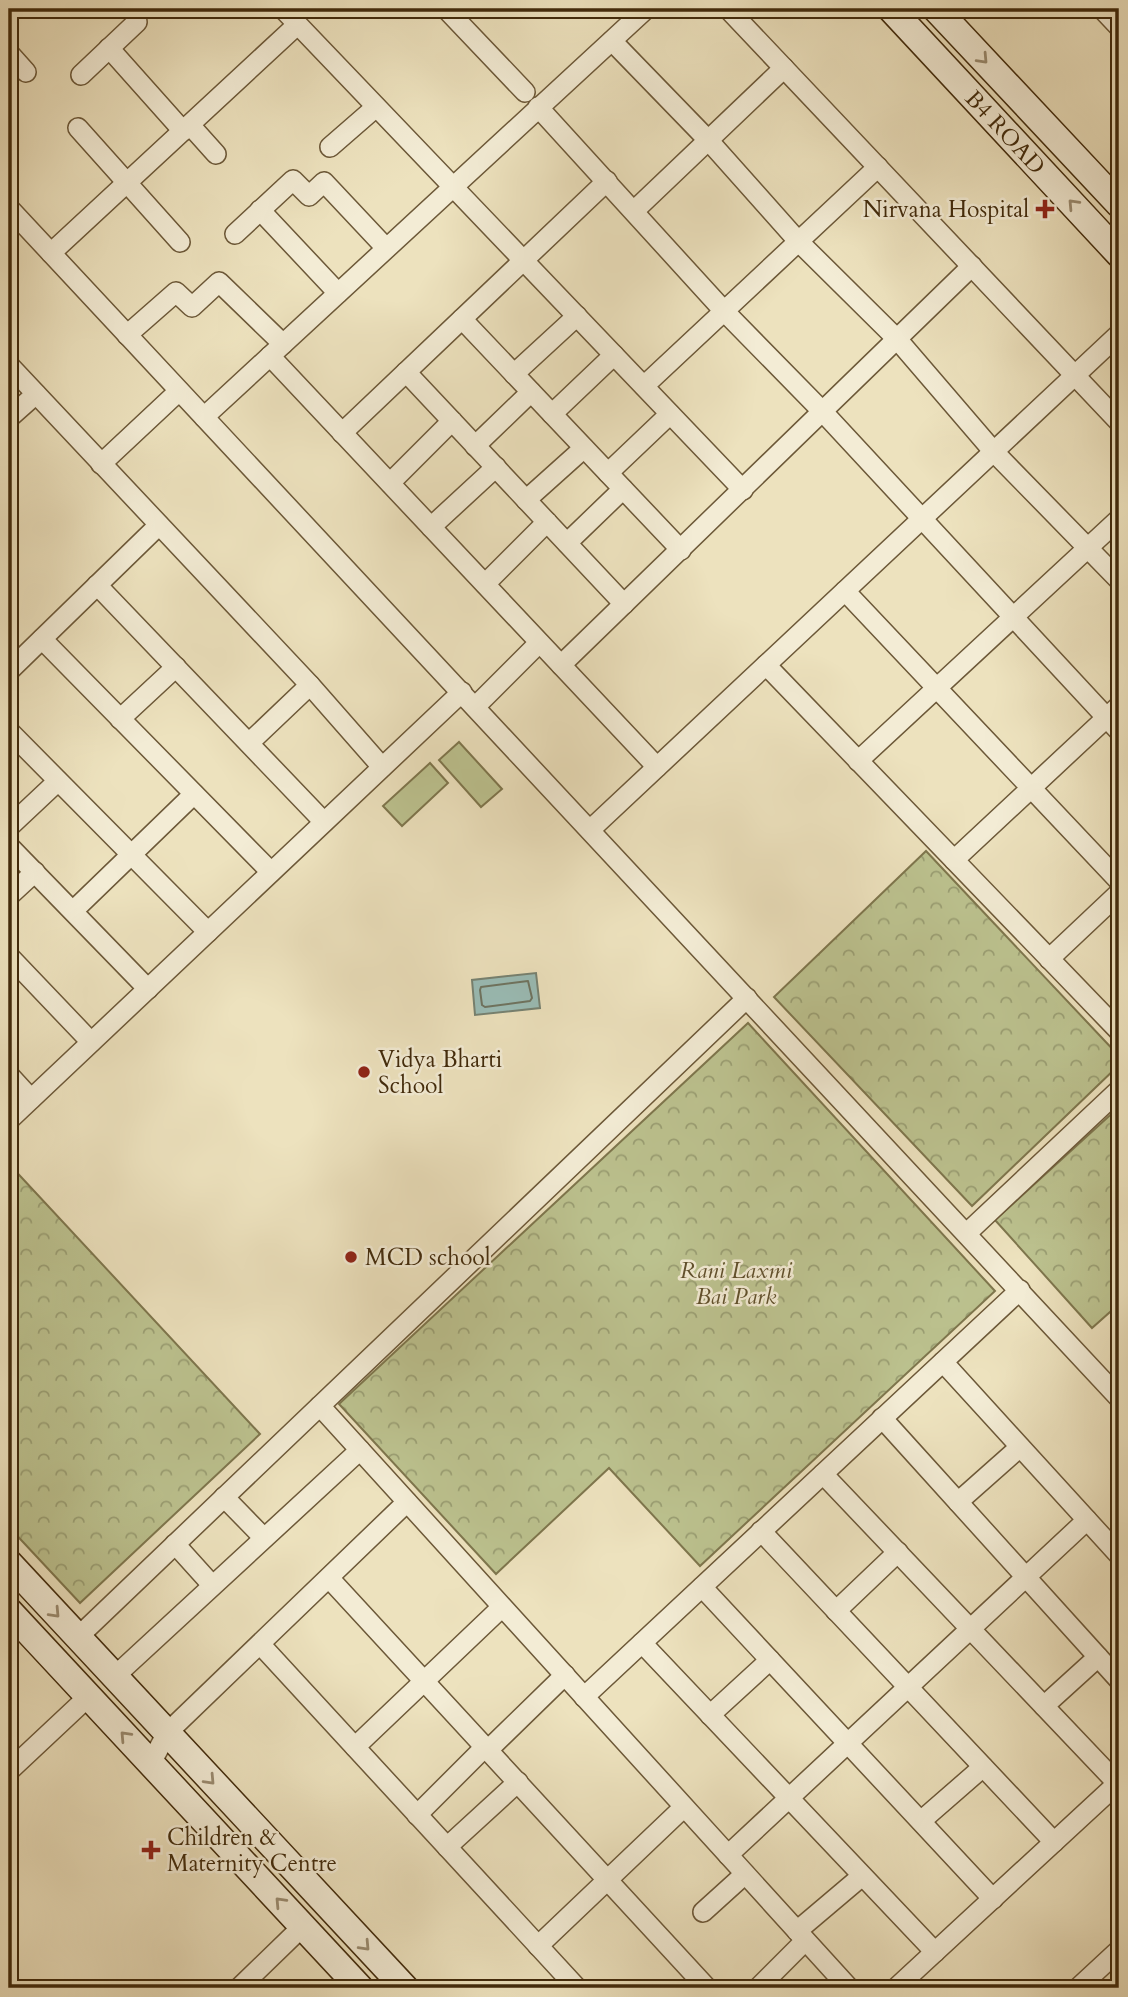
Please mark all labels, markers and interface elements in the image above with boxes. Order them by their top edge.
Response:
one-way arrow [975,50,988,63]
street label: B4 ROAD [959,83,1052,181]
place label: Nirvana Hospital [863,194,1029,225]
marker: Nirvana Hospital [1035,199,1055,219]
one-way arrow [1068,199,1081,212]
place label: Vidya Bharti School [378,1044,502,1101]
marker: Vidya Bharti School [356,1064,372,1080]
place label: MCD school [365,1242,491,1273]
marker: MCD school [343,1249,359,1265]
park label: Rani Laxmi Bai Park [680,1255,793,1312]
one-way arrow [47,1605,60,1618]
one-way arrow [121,1731,134,1744]
one-way arrow [202,1772,215,1785]
place label: Children & Maternity Centre [167,1822,337,1879]
marker: Children & Maternity Centre [141,1840,161,1860]
one-way arrow [276,1898,289,1911]
one-way arrow [357,1938,370,1951]

